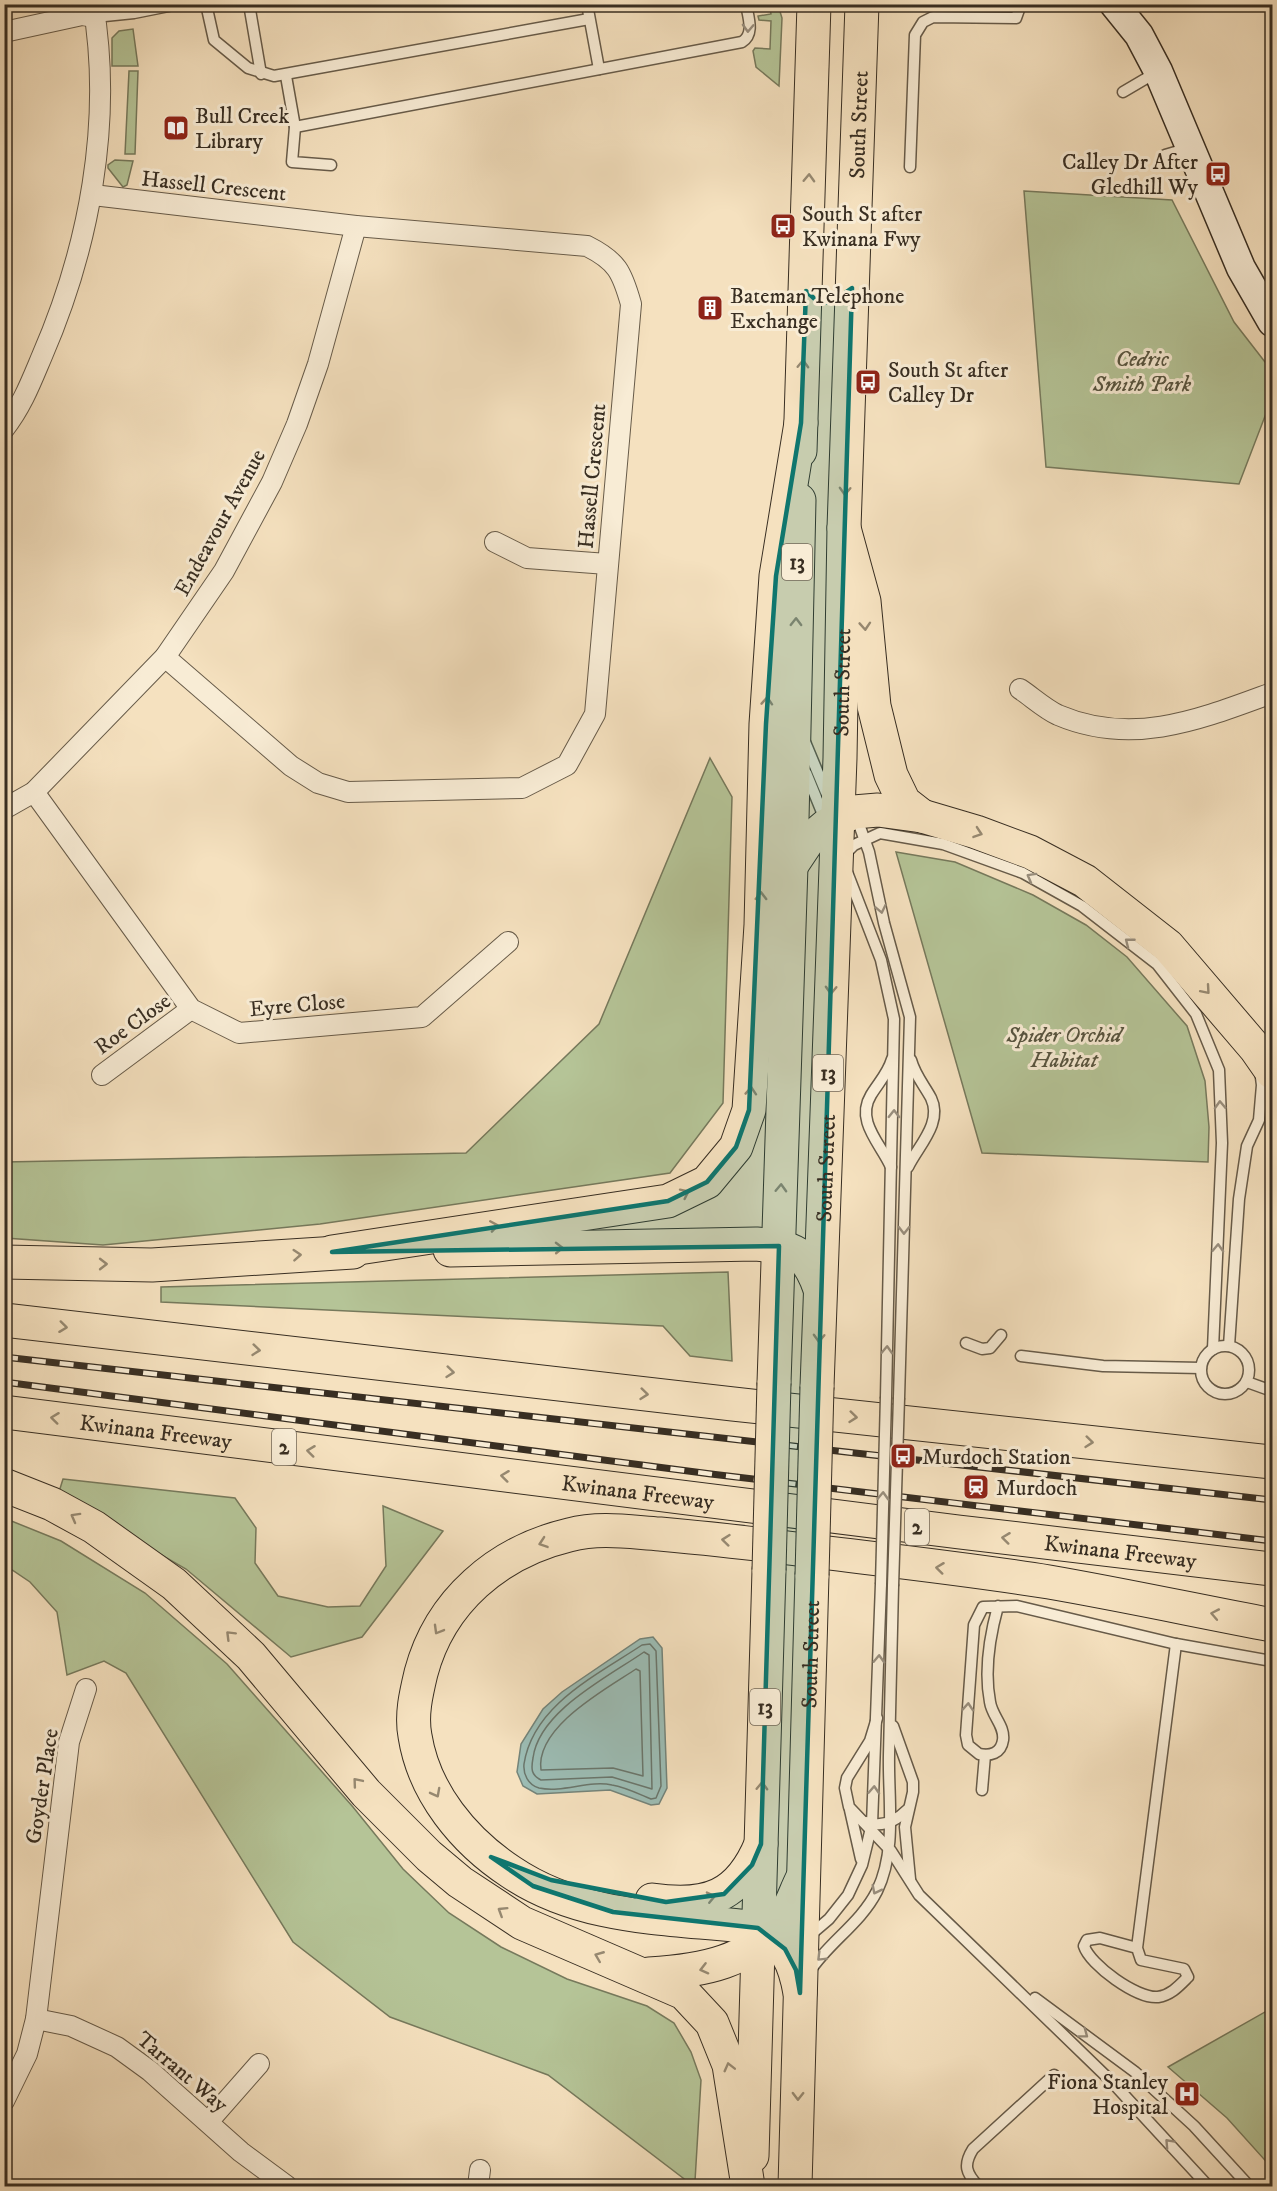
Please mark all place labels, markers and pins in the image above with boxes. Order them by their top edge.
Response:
place label: Bull Creek Library [195,103,289,155]
library icon: Bull Creek Library [161,113,191,143]
place label: Calley Dr After Gledhill Wy [1062,149,1199,201]
bus stop icon: Calley Dr After Gledhill Wy [1203,159,1233,189]
place label: South St after Kwinana Fwy [802,201,923,253]
bus stop icon: South St after Kwinana Fwy [768,211,798,241]
place label: Bateman Telephone Exchange [730,283,904,335]
building icon: Bateman Telephone Exchange [695,293,725,323]
place label: South St after Calley Dr [888,357,1009,409]
bus stop icon: South St after Calley Dr [853,367,883,397]
bus stop icon: Murdoch Station [888,1441,918,1471]
place label: Murdoch Station [922,1444,1071,1471]
station icon: Murdoch [961,1472,991,1502]
place label: Murdoch [996,1475,1078,1502]
place label: Fiona Stanley Hospital [1047,2069,1169,2121]
hospital icon: Fiona Stanley Hospital [1172,2079,1202,2109]

